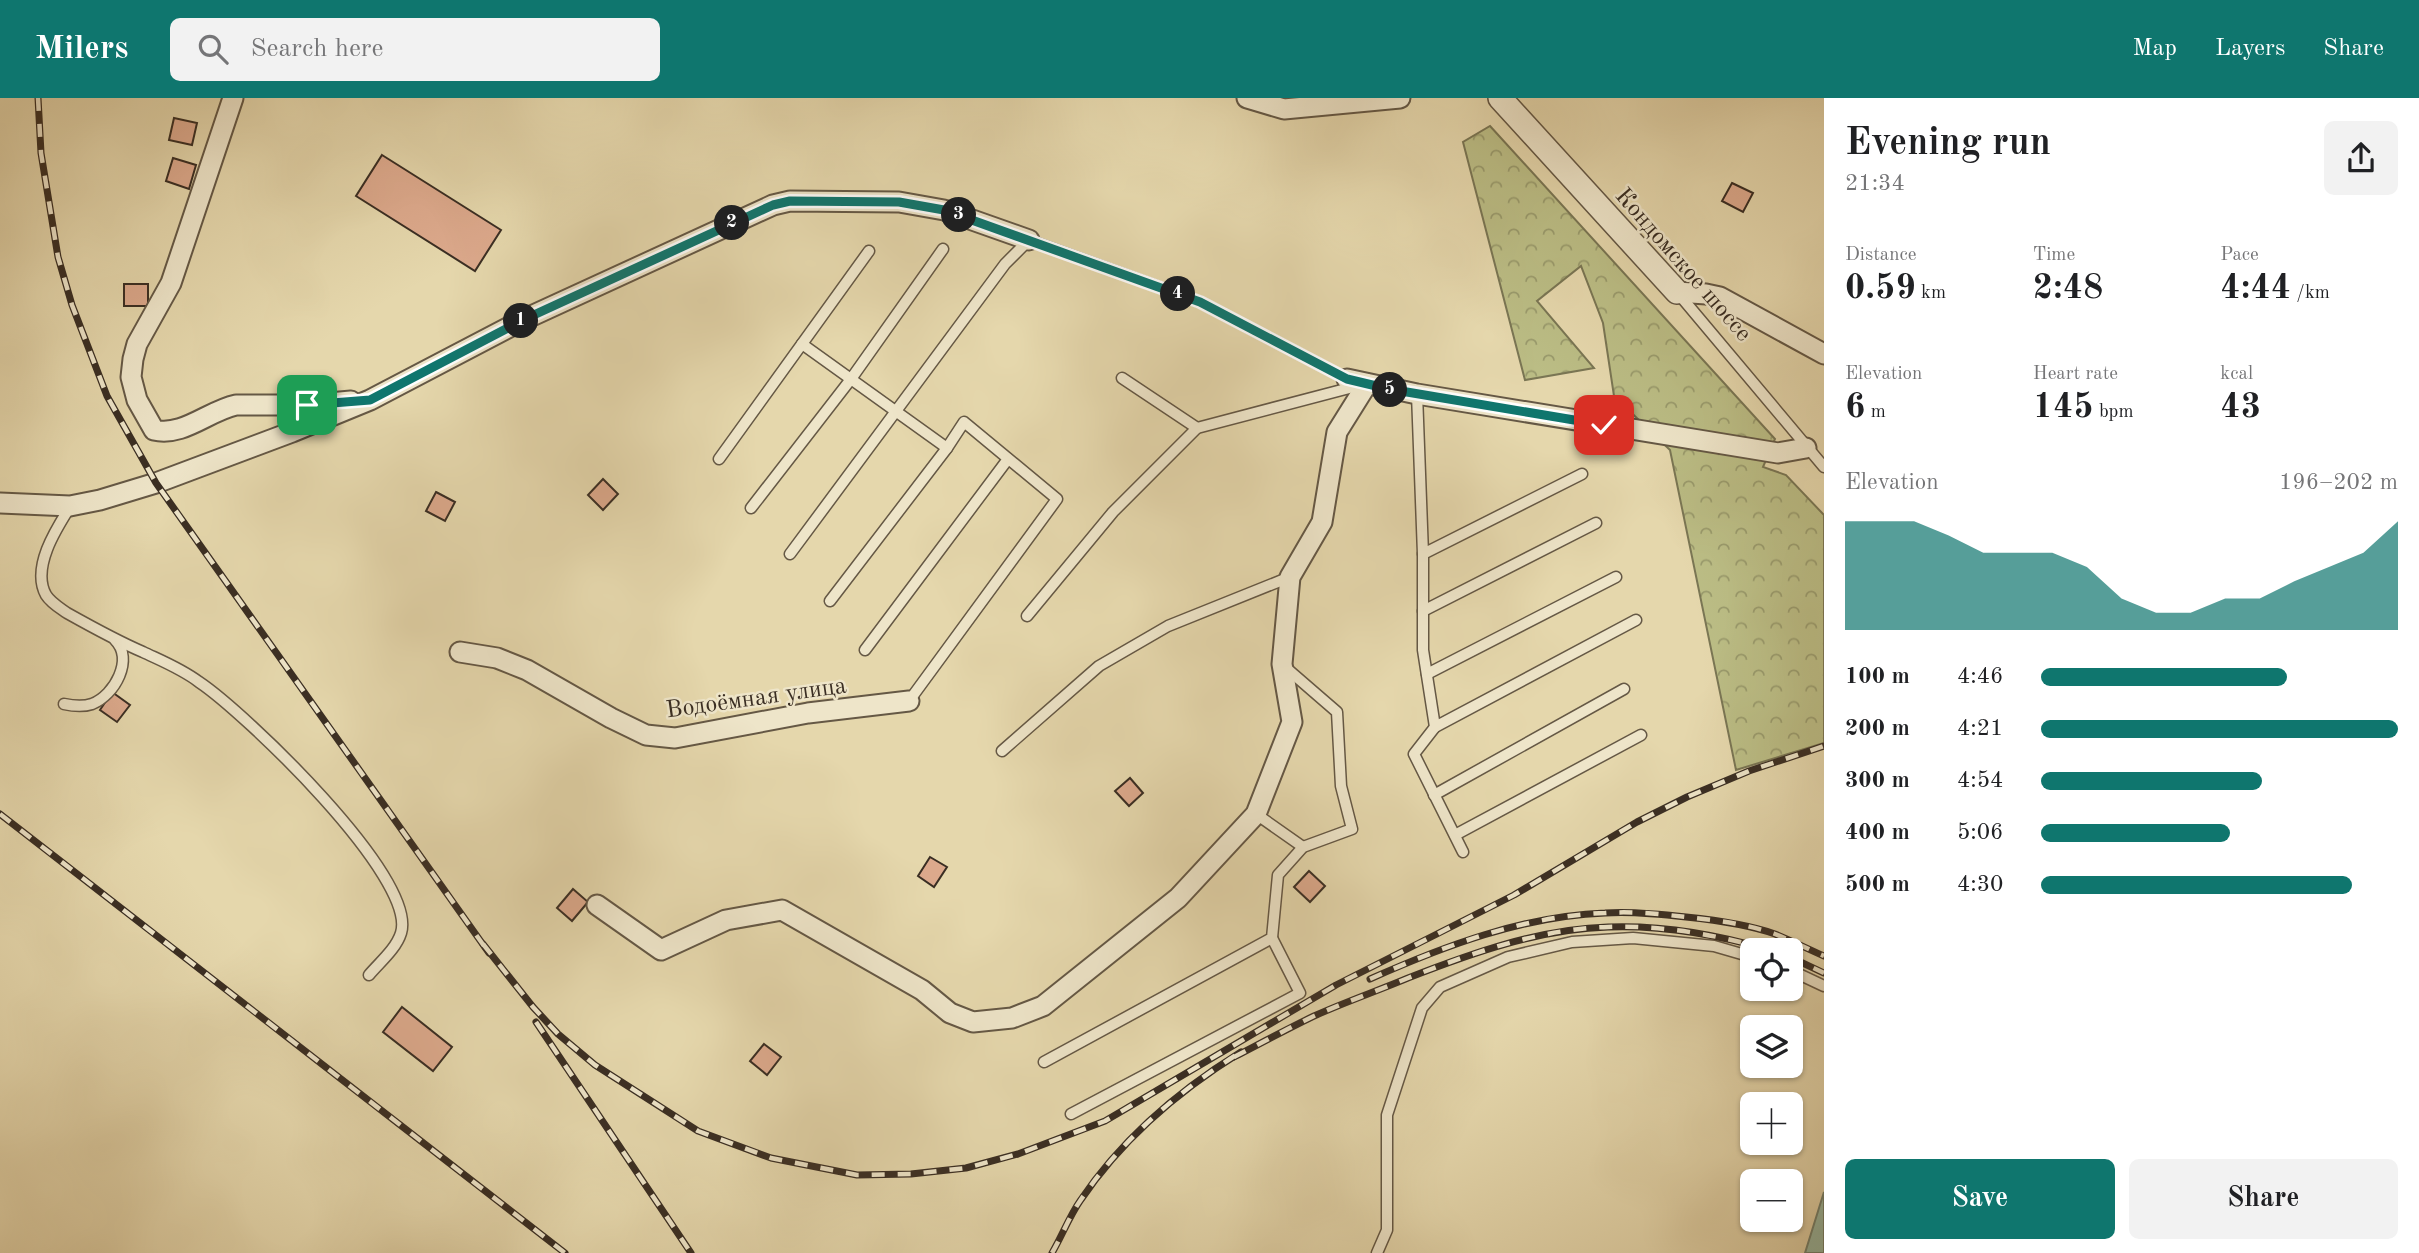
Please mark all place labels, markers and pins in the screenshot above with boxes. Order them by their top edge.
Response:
pin: 3 [942,198,976,232]
pin: 2 [714,206,750,240]
pin: 4 [1160,276,1196,312]
pin: 1 [504,304,538,339]
pin: 5 [1372,372,1408,408]
pin [277,375,337,435]
pin [1574,395,1634,455]

